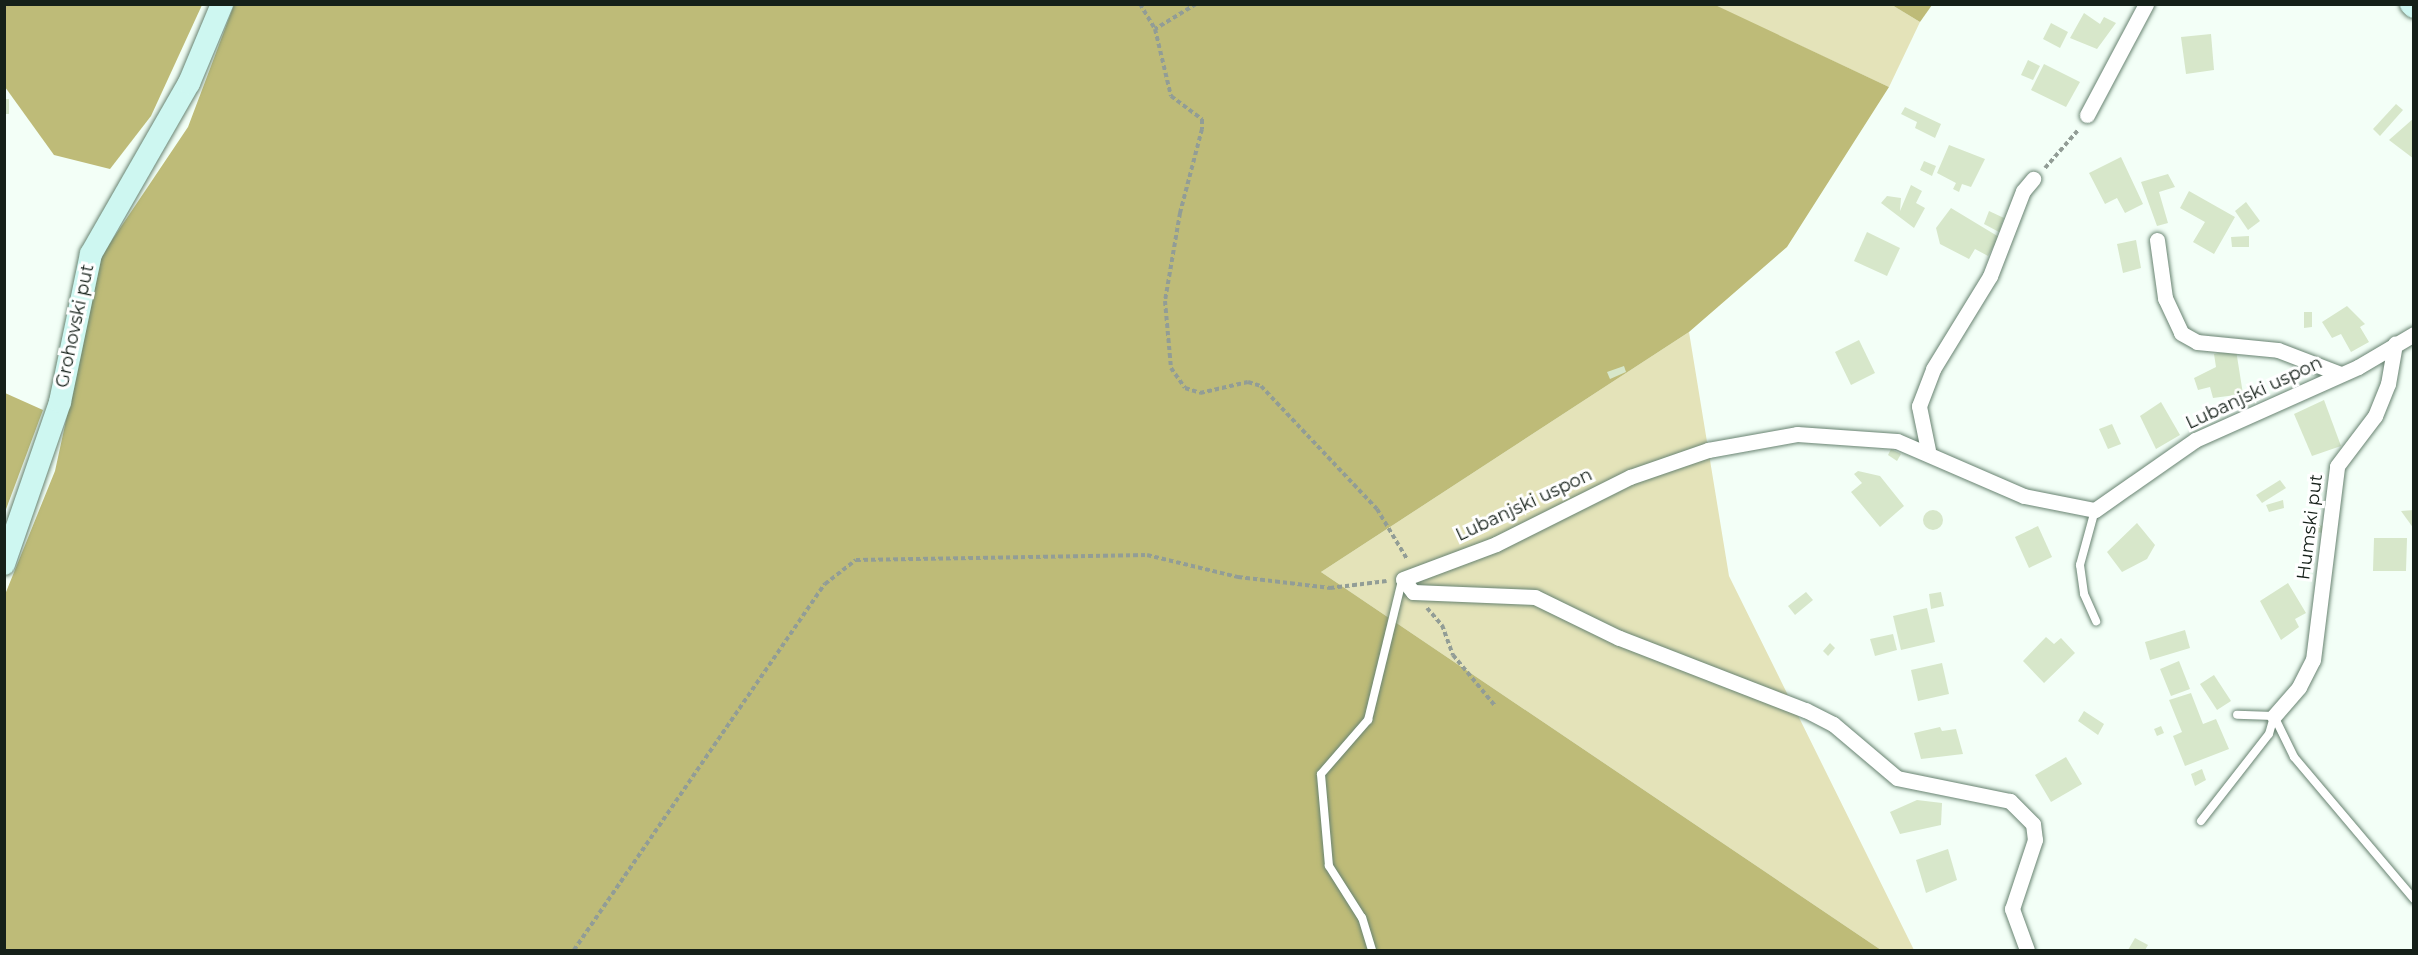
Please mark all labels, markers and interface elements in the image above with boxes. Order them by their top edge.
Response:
street label: Grohovski put [51,262,99,390]
street label: Lubanjski uspon [2182,352,2326,434]
street label: Lubanjski uspon [1452,464,1596,546]
street label: Humski put [2293,473,2327,581]

